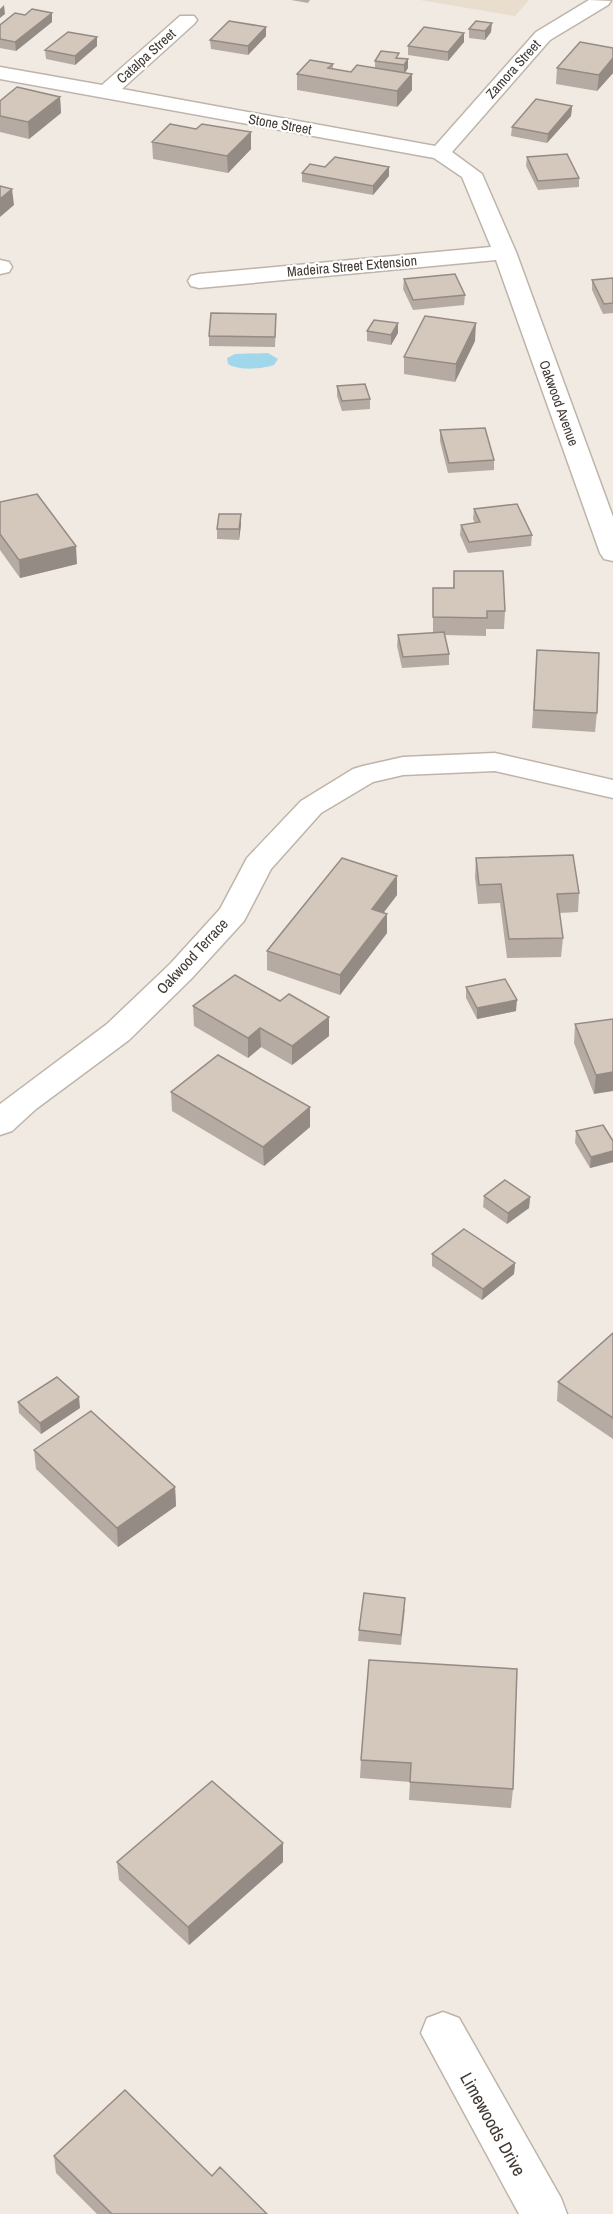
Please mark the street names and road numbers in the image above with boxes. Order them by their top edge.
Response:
street label: Catalpa Street [113,25,179,87]
street label: Zamora Street [482,36,544,102]
street label: Stone Street [247,110,313,138]
street label: Madeira Street Extension [286,251,418,281]
street label: Oakwood Avenue [535,358,583,448]
street label: Oakwood Terrace [152,914,233,998]
street label: Limewoods Drive [454,2068,532,2180]

